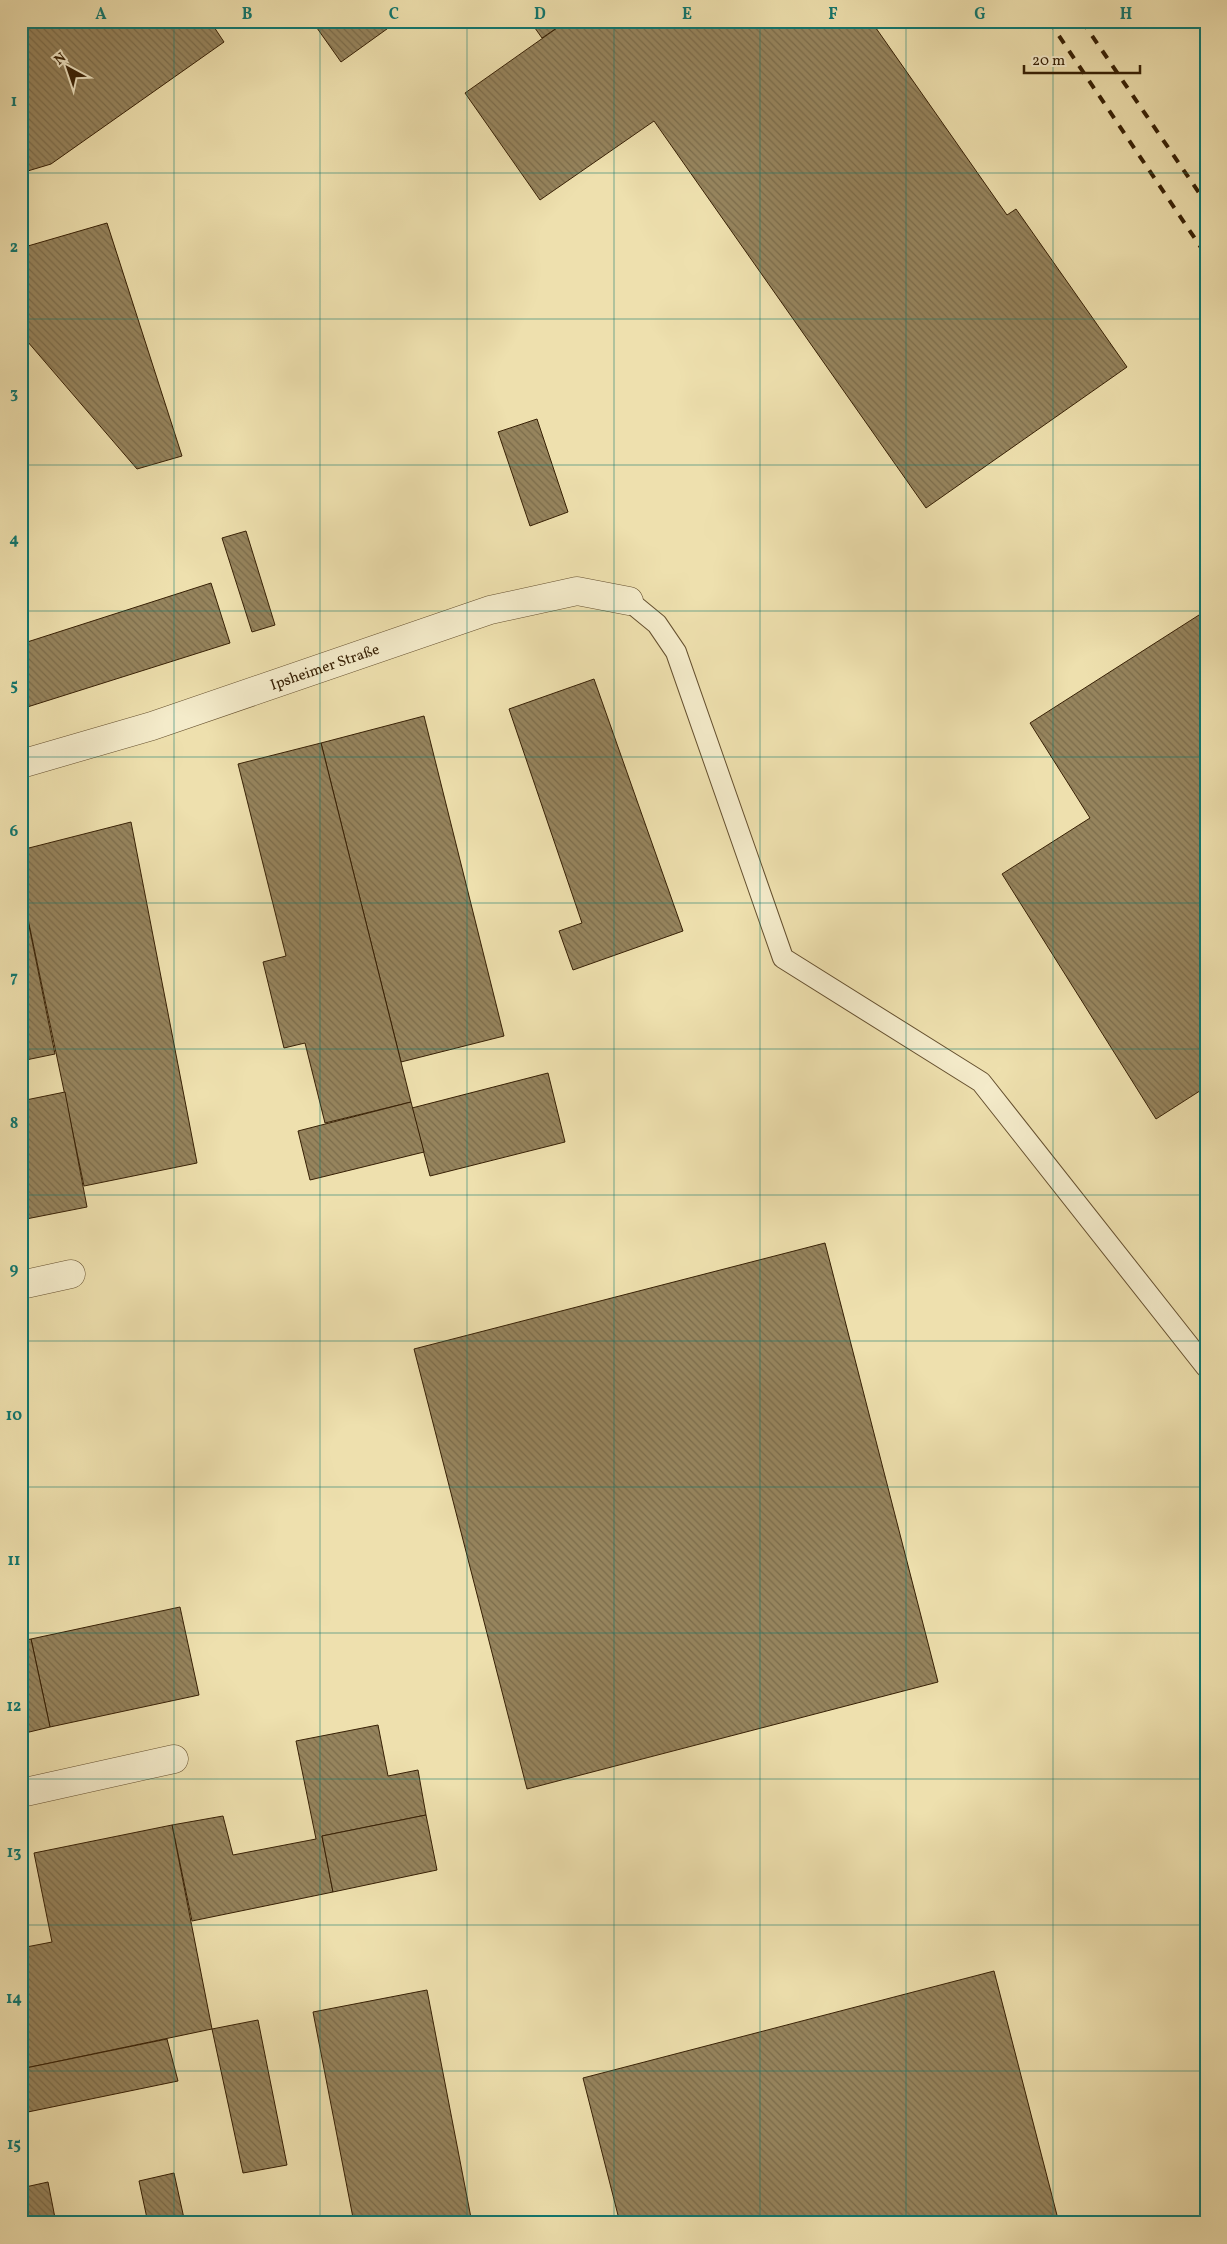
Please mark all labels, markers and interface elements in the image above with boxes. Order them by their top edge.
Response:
text: A [95,4,107,26]
text: B [242,4,253,26]
text: C [389,4,399,26]
text: D [534,4,546,26]
text: E [682,4,692,26]
text: F [828,4,838,26]
text: G [974,4,986,26]
text: H [1120,4,1132,26]
north arrow [42,42,92,92]
scale bar [1024,42,1141,74]
text: N [51,49,71,70]
text: 20 m [1032,51,1065,72]
text: 1 [11,91,17,113]
text: 2 [10,237,18,259]
text: 3 [10,383,18,405]
text: 4 [9,529,19,551]
street label: Ipsheimer Straße [268,640,383,697]
text: 5 [10,675,18,697]
text: 6 [10,821,19,843]
text: 7 [10,967,18,989]
text: 8 [10,1113,18,1135]
text: 9 [10,1259,19,1281]
text: 10 [6,1405,22,1427]
text: 11 [8,1550,20,1572]
text: 12 [7,1696,21,1718]
text: 13 [7,1842,21,1864]
text: 14 [6,1988,22,2010]
text: 15 [7,2134,21,2156]

